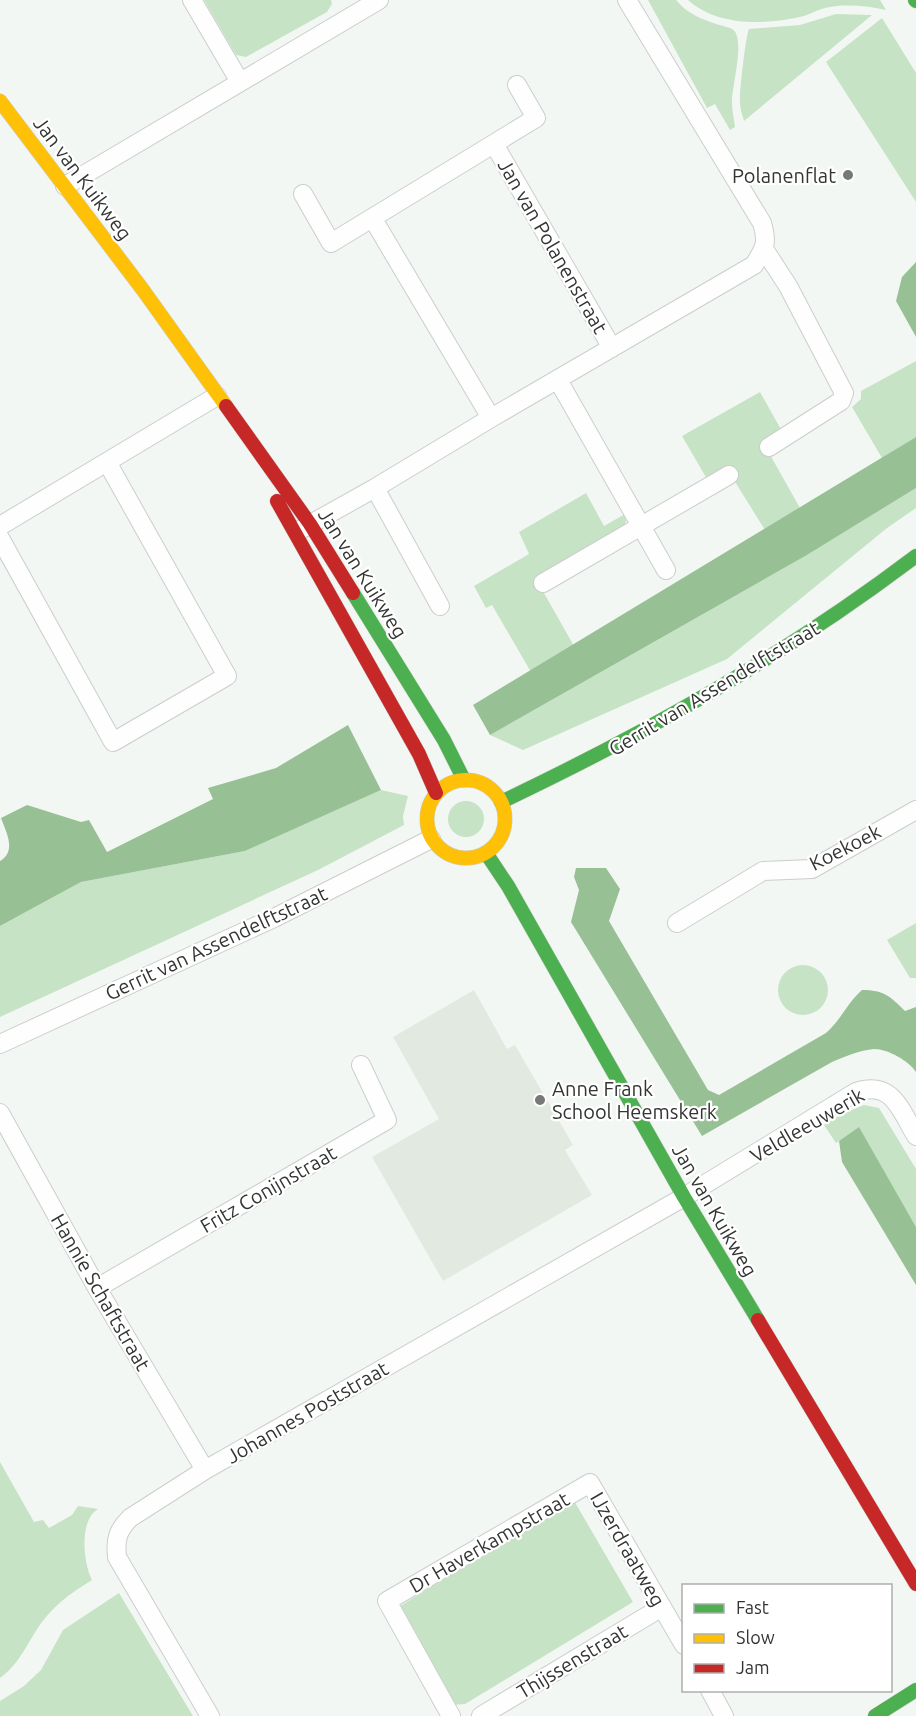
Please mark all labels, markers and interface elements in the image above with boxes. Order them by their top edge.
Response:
street label: Jan van Kuikweg [29,112,137,244]
street label: Jan van Polanenstraat [494,155,612,337]
place label: Polanenflat [732,164,836,187]
marker: Polanenflat [841,168,855,182]
street label: Jan van Kuikweg [314,504,412,642]
street label: Gerrit van Assendelftstraat [604,616,824,760]
street label: Koekoek [805,819,885,875]
street label: Gerrit van Assendelftstraat [102,881,331,1005]
place label: Anne Frank School Heemskerk [552,1077,717,1123]
street label: Veldleeuwerik [746,1083,868,1167]
marker: Anne Frank School Heemskerk [533,1093,547,1107]
street label: Jan van Kuikweg [668,1140,762,1280]
street label: Fritz Conijnstraat [196,1141,340,1237]
street label: Hannie Schaftstraat [47,1210,155,1375]
street label: Johannes Poststraat [222,1356,392,1468]
street label: Dr Haverkampstraat [405,1487,573,1597]
street label: IJzerdraatweg [586,1488,670,1610]
legend [682,1584,892,1692]
text: Fast [736,1597,769,1617]
street label: Thijssenstraat [513,1619,631,1703]
text: Slow [736,1627,775,1647]
text: Jam [736,1657,770,1677]

